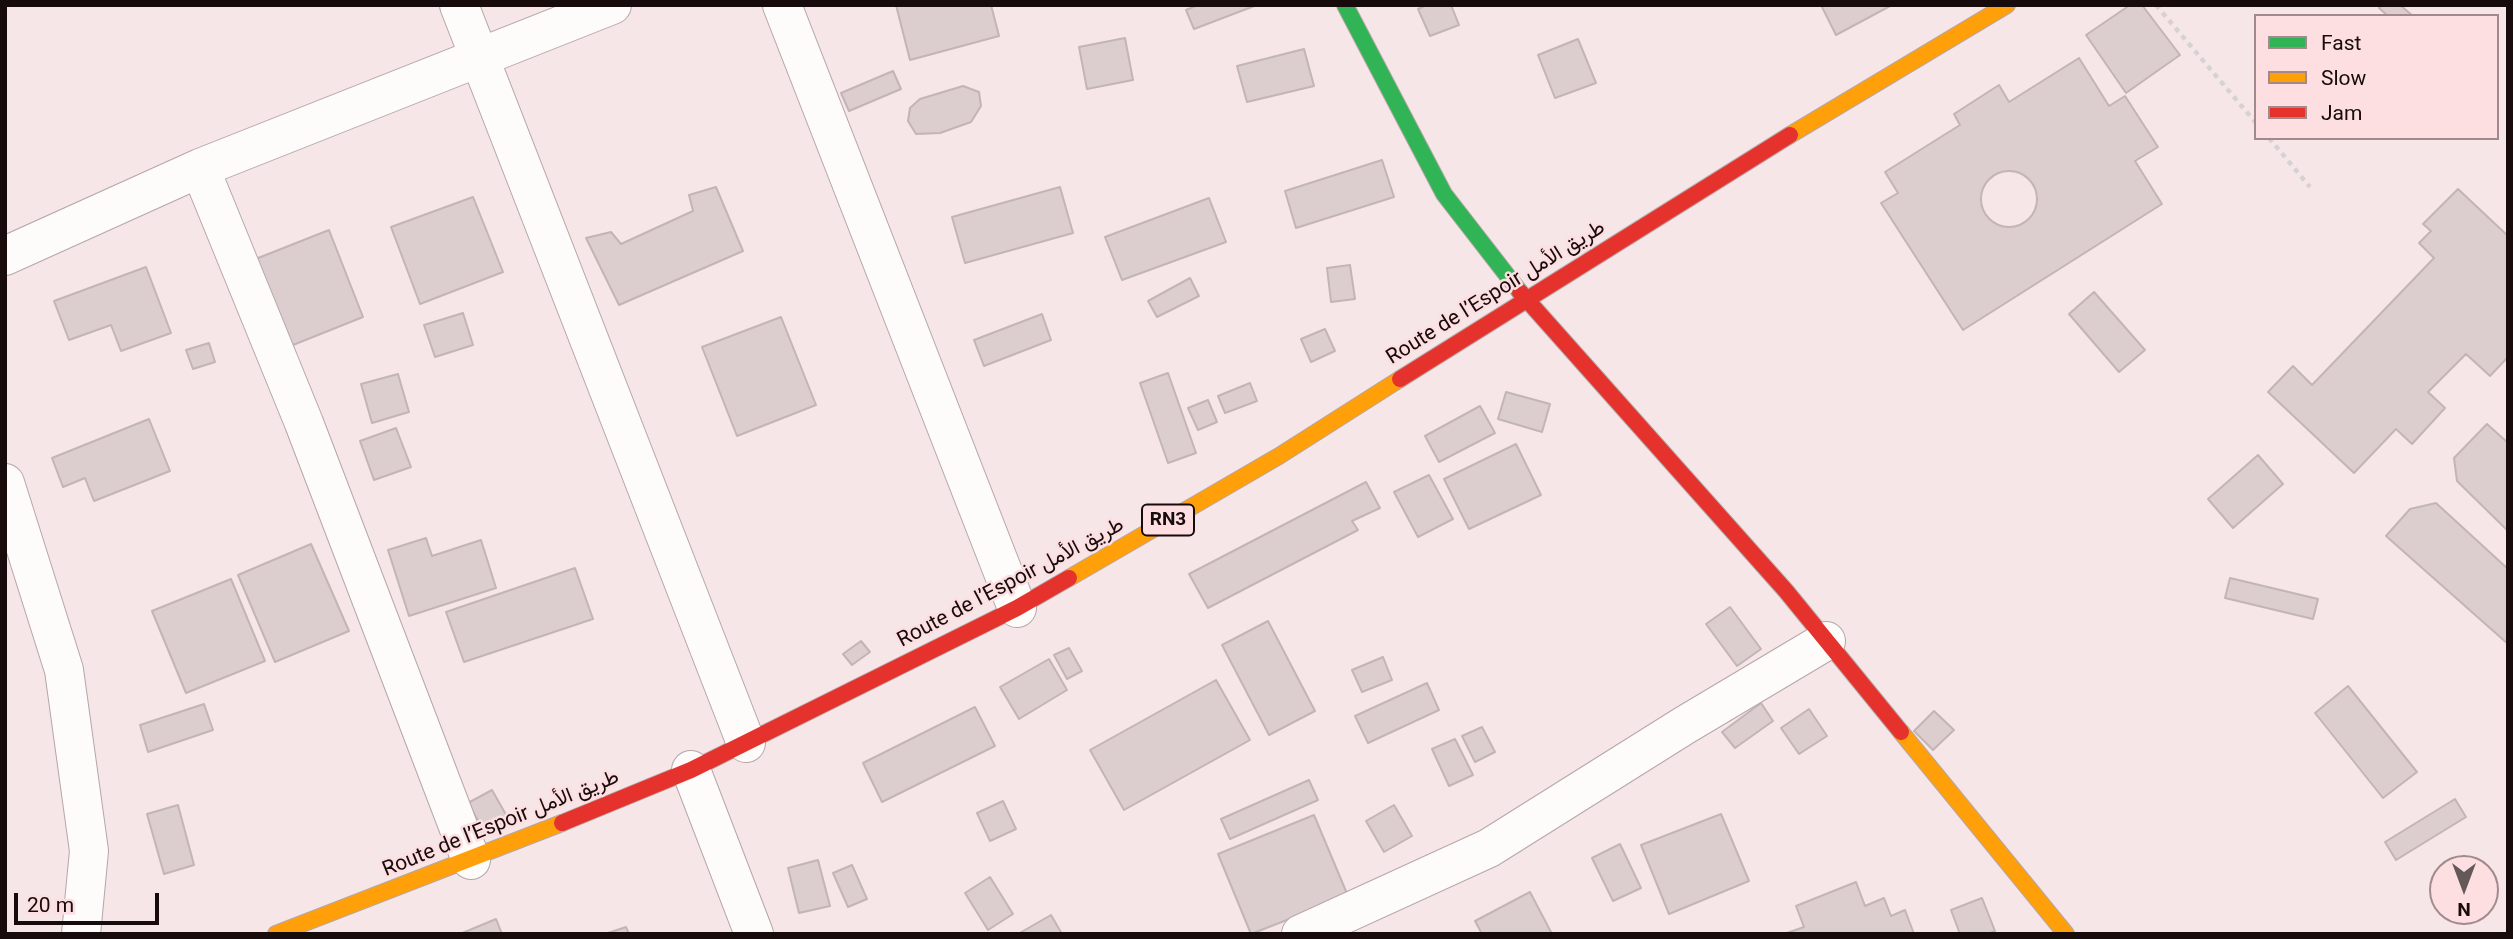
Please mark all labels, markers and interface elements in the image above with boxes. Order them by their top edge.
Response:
legend [2254,14,2499,140]
text: Fast [2321,31,2361,55]
text: Slow [2321,66,2366,90]
text: Jam [2321,101,2362,125]
street label: Route de l’Espoir طريق الأمل [1382,215,1610,371]
road number: RN3 [1142,505,1194,536]
street label: Route de l’Espoir طريق الأمل [893,512,1129,654]
street label: Route de l’Espoir طريق الأمل [379,765,623,883]
north arrow [2429,855,2499,925]
scale bar [18,880,163,924]
text: 20 m [27,893,74,917]
text: N [2457,898,2471,921]

